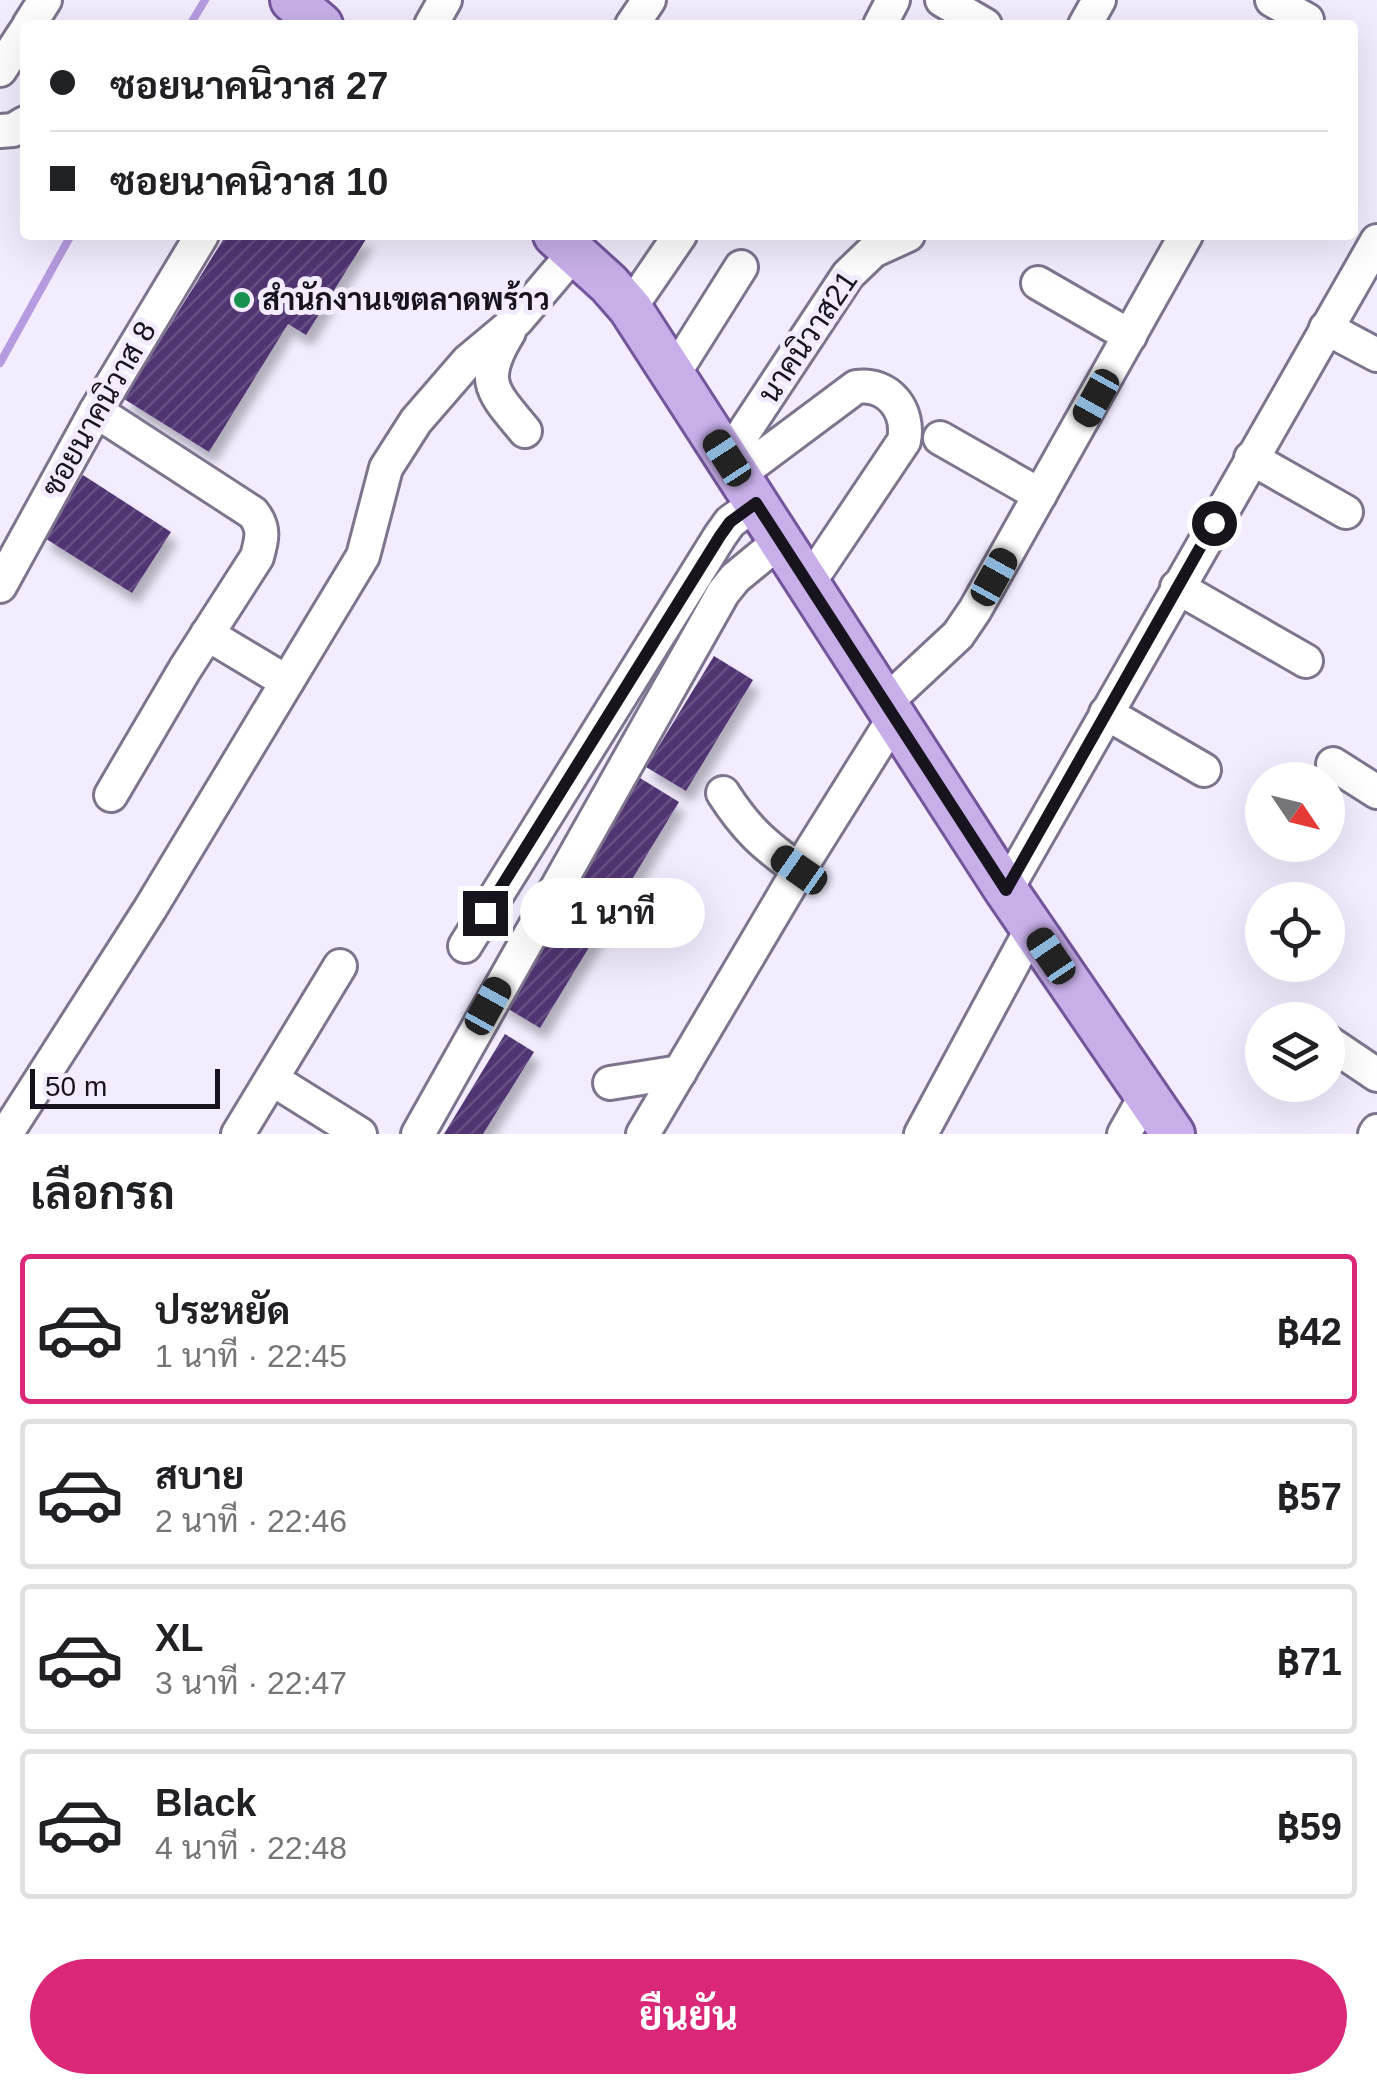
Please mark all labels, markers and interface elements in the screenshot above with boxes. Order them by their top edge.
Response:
text: ซอยนาคนิวาส 27 [110,65,388,107]
text: ซอยนาคนิวาส 10 [110,161,388,203]
street label: นาคนิวาส21 [752,265,864,409]
place label: สำนักงานเขตลาดพร้าว [262,280,550,316]
marker: สำนักงานเขตลาดพร้าว [231,289,253,311]
street label: ซอยนาคนิวาส 8 [35,315,162,502]
car [1068,364,1124,432]
car [698,425,756,491]
route start [1192,501,1237,546]
car [966,543,1022,611]
north arrow [1245,762,1345,862]
map controls [1245,762,1345,1102]
car [766,841,832,899]
callout: 1 นาที [520,878,705,948]
button: locate [1245,882,1345,982]
route end [463,891,508,936]
text: 1 นาที [570,895,655,931]
car [1022,923,1080,989]
car [460,972,516,1040]
button: layers [1245,1002,1345,1102]
scale bar [30,1064,220,1108]
text: 50 m [45,1071,107,1102]
text: เลือกรถ [30,1168,175,1219]
icon: car [35,1284,125,1374]
text: ประหยัด [155,1290,290,1332]
text: ฿42 [1277,1311,1342,1353]
text: 1 นาที · 22:45 [155,1338,347,1374]
icon: car [35,1449,125,1539]
text: สบาย [155,1455,244,1497]
text: ฿57 [1277,1476,1342,1518]
text: 2 นาที · 22:46 [155,1503,347,1539]
icon: car [35,1614,125,1704]
text: XL [155,1617,204,1659]
text: ฿71 [1277,1641,1342,1683]
text: 3 นาที · 22:47 [155,1665,347,1701]
icon: car [35,1779,125,1869]
text: Black [155,1782,256,1824]
text: ฿59 [1277,1806,1342,1848]
text: 4 นาที · 22:48 [155,1830,347,1866]
button: ยืนยัน [30,1959,1347,2074]

